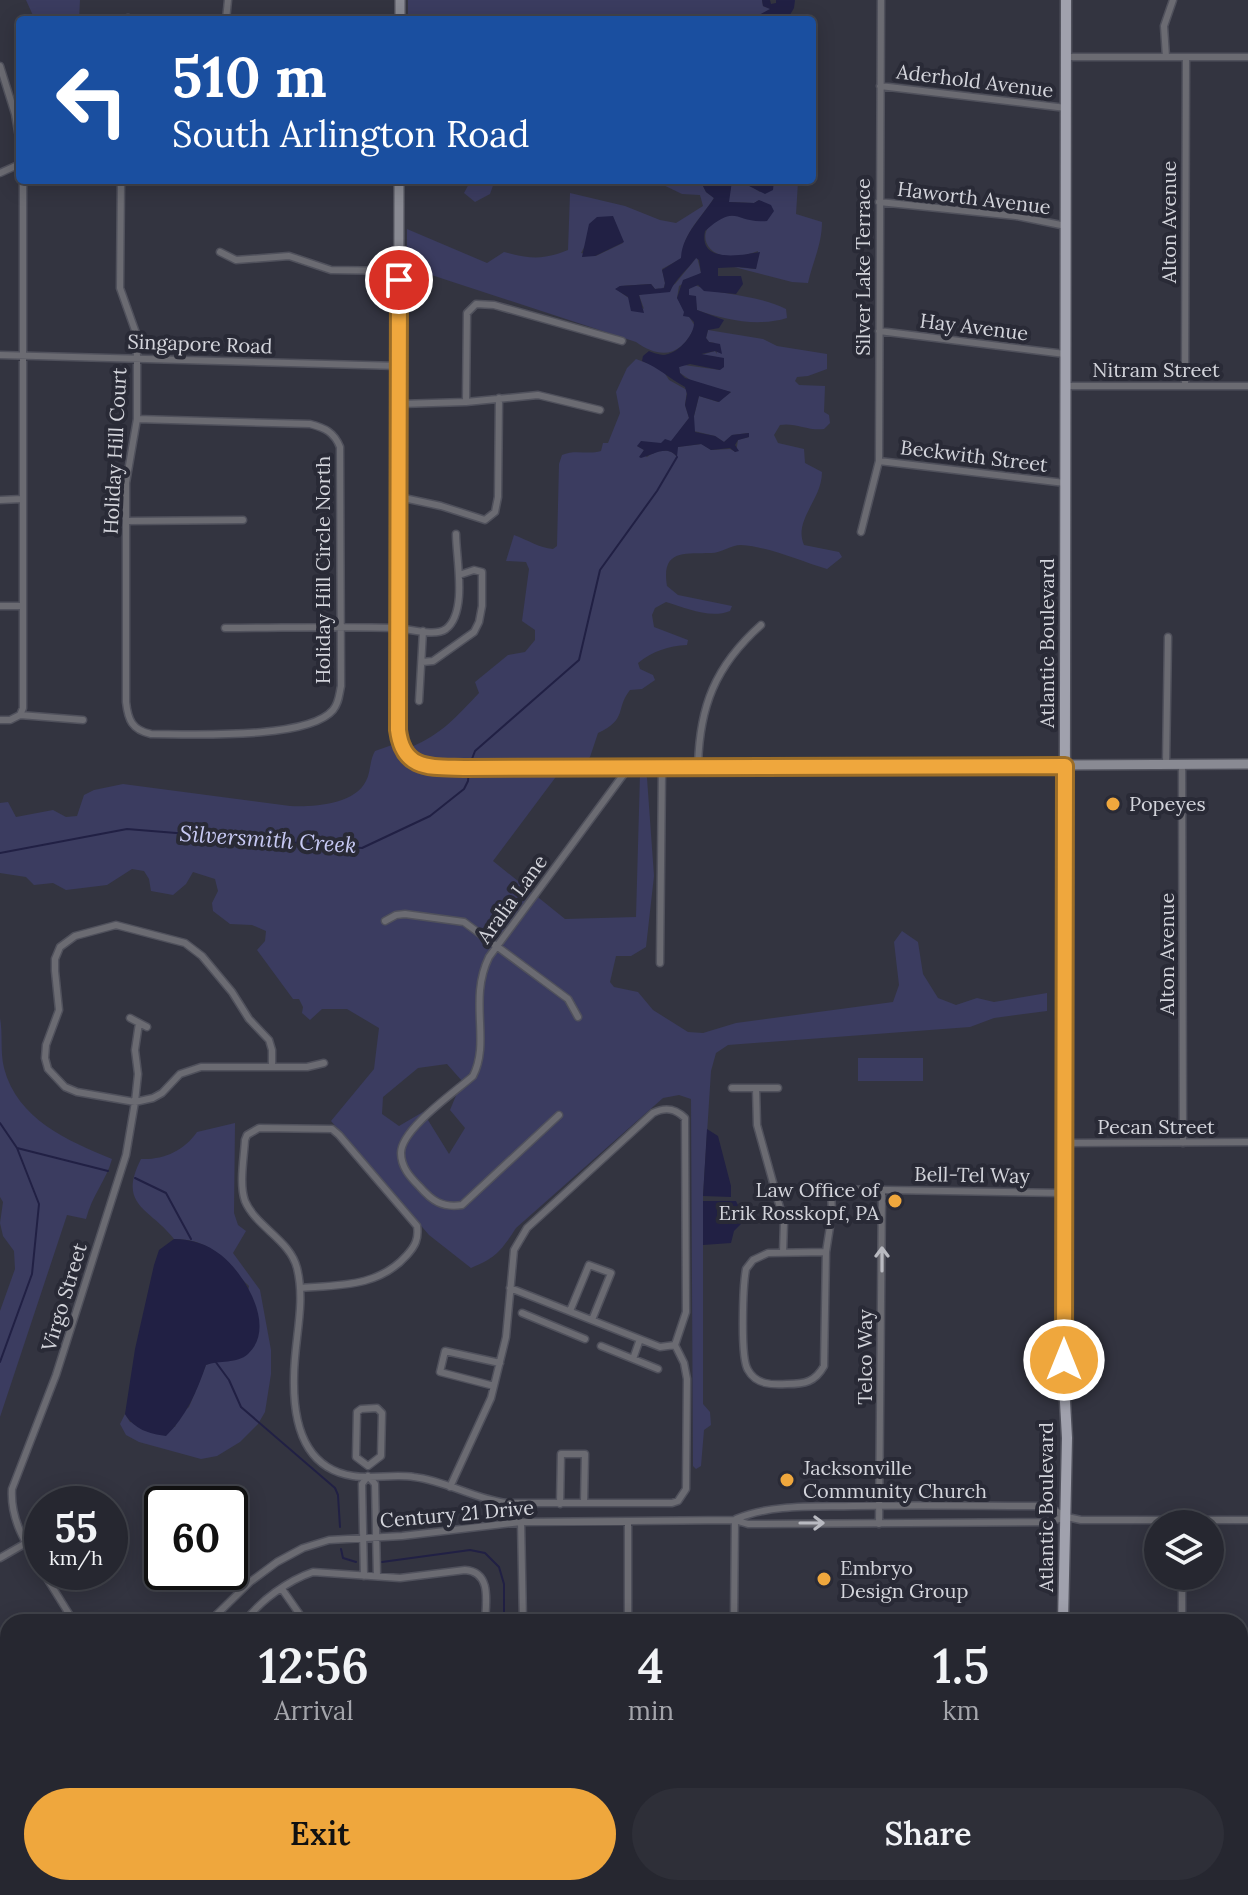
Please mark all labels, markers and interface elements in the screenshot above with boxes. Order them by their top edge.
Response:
text: 510 m [172,41,327,112]
icon: left [40,48,144,152]
street label: Aderhold Avenue [894,58,1055,103]
text: South Arlington Road [172,111,529,157]
street label: Alton Avenue [1156,161,1181,284]
street label: Haworth Avenue [896,176,1052,219]
street label: Silver Lake Terrace [850,178,875,356]
pin [365,246,433,314]
icon: arrive [377,258,421,302]
street label: Hay Avenue [918,307,1030,346]
street label: Singapore Road [127,328,273,359]
street label: Nitram Street [1092,357,1220,382]
street label: Holiday Hill Court [98,367,131,535]
street label: Beckwith Street [899,434,1049,477]
street label: Holiday Hill Circle North [310,456,335,684]
street label: Atlantic Boulevard [1034,558,1059,729]
place label: Popeyes [1129,791,1206,816]
marker: Popeyes [1104,795,1122,813]
water label: Silversmith Creek [179,819,357,859]
street label: Aralia Lane [471,849,552,949]
street label: Alton Avenue [1154,893,1179,1016]
street label: Pecan Street [1097,1114,1215,1139]
street label: Bell-Tel Way [914,1161,1031,1188]
place label: Law Office of Erik Rosskopf, PA [718,1177,880,1225]
marker: Law Office of Erik Rosskopf, PA [886,1192,904,1210]
street label: Virgo Street [35,1240,92,1355]
one-way arrow [874,1246,890,1273]
street label: Telco Way [852,1309,877,1405]
position arrow [1022,1318,1106,1402]
street label: Atlantic Boulevard [1033,1422,1058,1593]
place label: Jacksonville Community Church [802,1455,987,1503]
marker: Jacksonville Community Church [778,1471,796,1489]
speed limit sign: 60 [144,1486,248,1590]
street label: Century 21 Drive [379,1494,535,1533]
text: 55 [54,1502,98,1553]
map controls [1144,1510,1224,1590]
button: layers [1144,1510,1224,1590]
one-way arrow [798,1515,825,1531]
text: km/h [49,1545,103,1570]
place label: Embryo Design Group [840,1555,968,1603]
marker: Embryo Design Group [815,1570,833,1588]
text: 12:56 [259,1635,369,1696]
text: 4 [638,1635,664,1696]
text: 1.5 [933,1635,989,1696]
text: Arrival [274,1694,354,1727]
text: min [628,1694,674,1727]
text: km [942,1694,980,1727]
button: Exit [24,1788,616,1880]
button: Share [632,1788,1224,1880]

